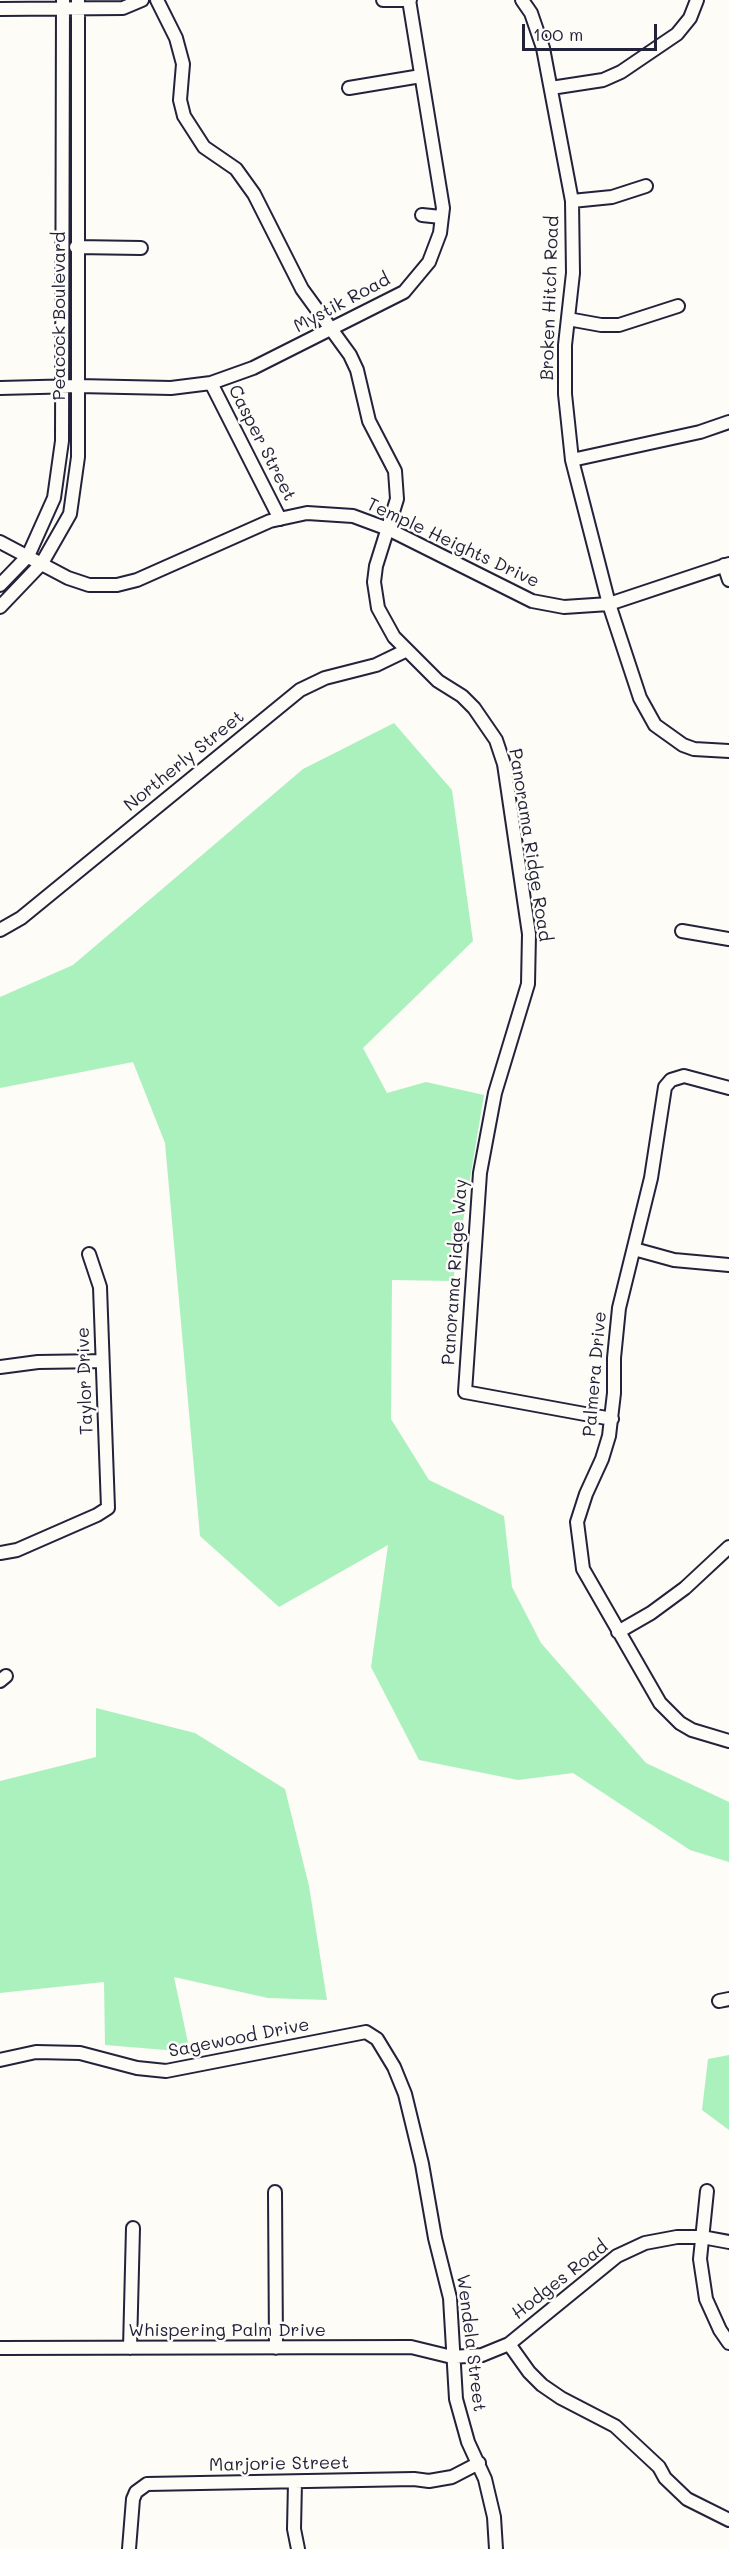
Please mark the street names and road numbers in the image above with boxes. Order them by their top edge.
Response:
street label: Broken Hitch Road [536,215,564,381]
street label: Peacock Boulevard [48,231,70,401]
street label: Mystik Road [290,269,394,337]
street label: Casper Street [224,381,300,505]
street label: Temple Heights Drive [363,493,543,593]
street label: Northerly Street [120,706,248,816]
street label: Panorama Ridge Road [504,747,556,943]
street label: Panorama Ridge Way [438,1178,472,1366]
street label: Palmera Drive [579,1310,611,1438]
street label: Taylor Drive [72,1327,98,1435]
street label: Sagewood Drive [167,2014,311,2062]
street label: Hodges Road [508,2236,612,2324]
street label: Wendela Street [452,2273,490,2413]
street label: Whispering Palm Drive [128,2319,326,2341]
street label: Marjorie Street [209,2452,349,2476]

